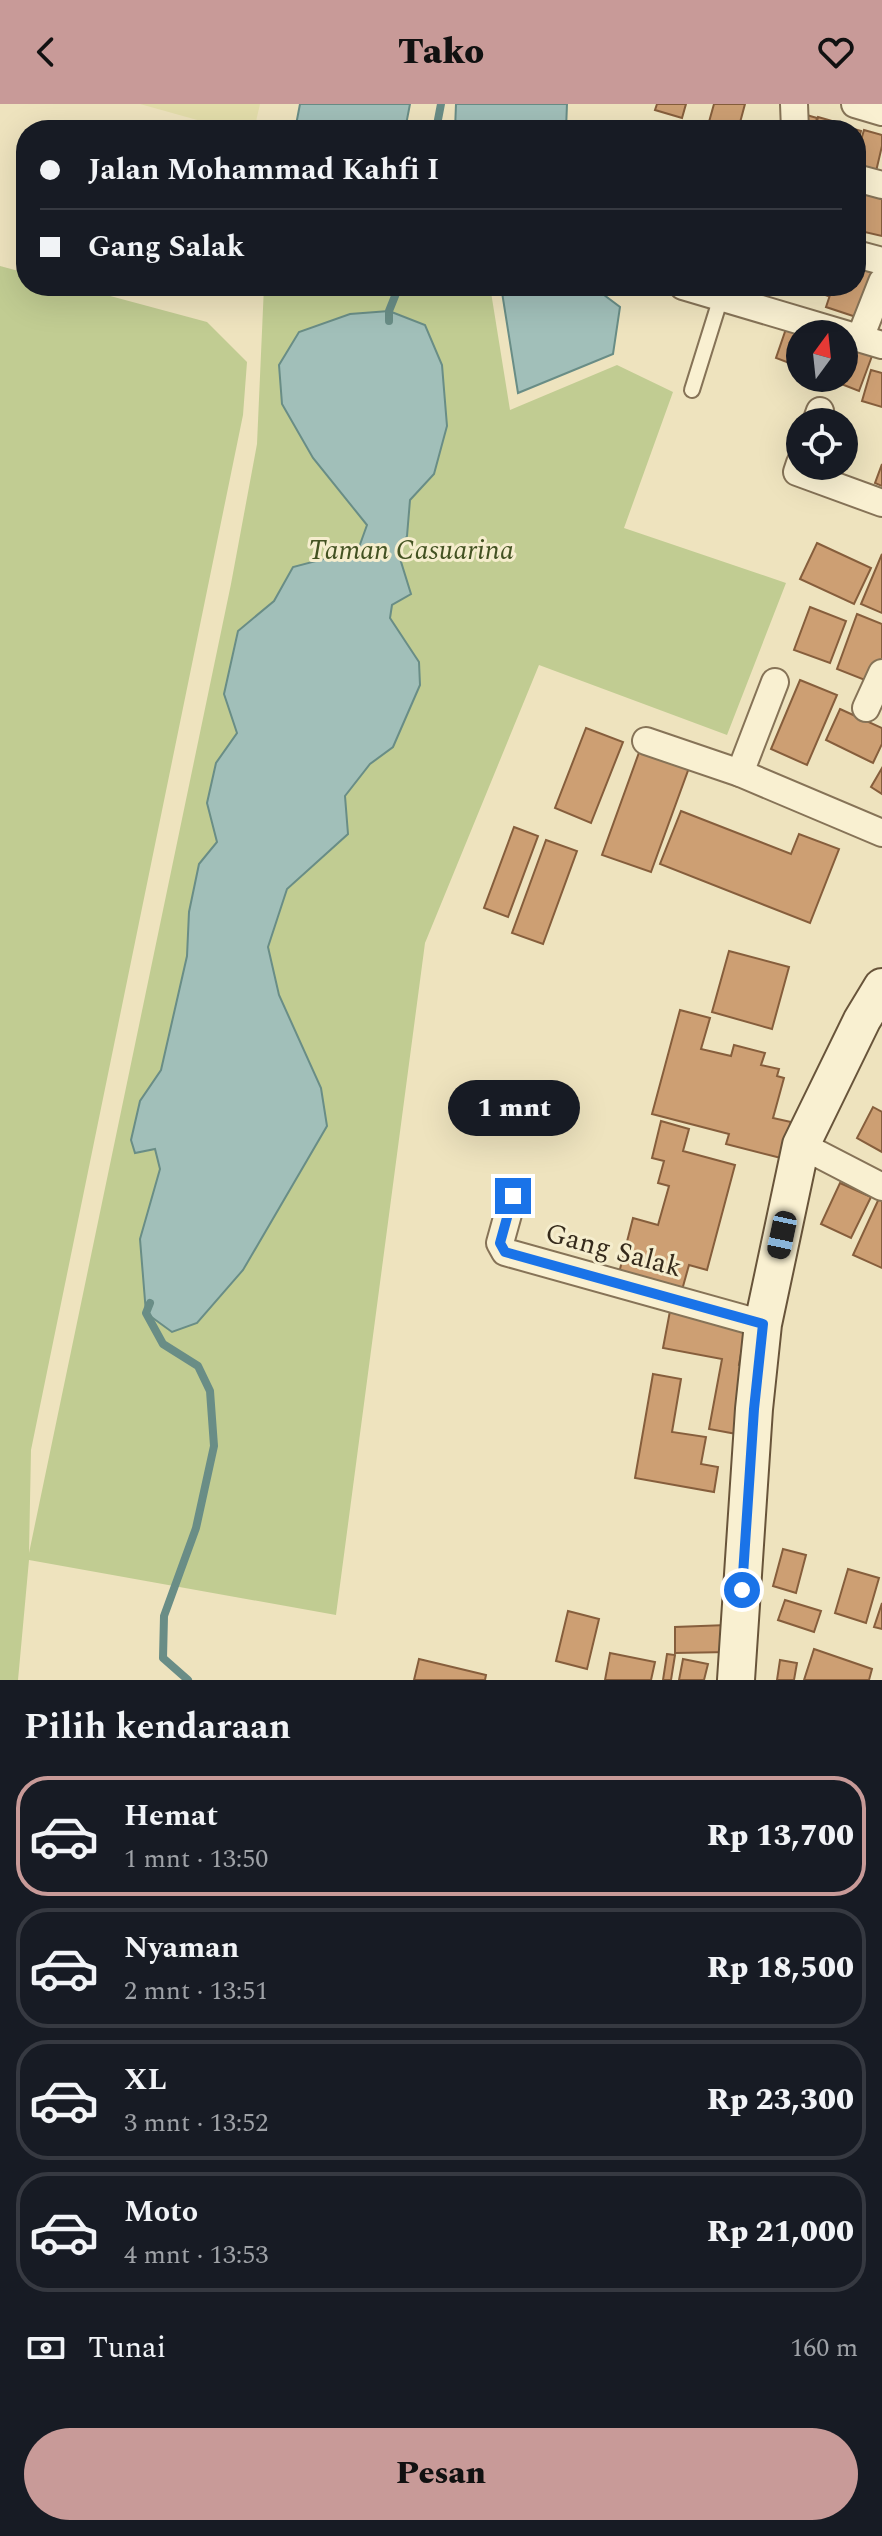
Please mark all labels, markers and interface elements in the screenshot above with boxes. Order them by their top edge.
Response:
text: Tako [398,25,484,80]
icon: back [24,30,68,74]
icon: heart [814,30,858,74]
text: Jalan Mohammad Kahfi I [88,147,439,193]
text: Gang Salak [88,224,245,270]
north arrow [786,320,858,392]
map controls [786,320,858,480]
button: locate [786,408,858,480]
park label: Taman Casuarina [308,529,514,572]
callout: 1 mnt [447,1080,579,1136]
text: 1 mnt [477,1088,551,1128]
route end [495,1178,531,1214]
car [765,1209,799,1261]
street label: Gang Salak [540,1212,687,1289]
route start [724,1572,760,1608]
text: Pilih kendaraan [24,1700,291,1755]
text: Hemat [124,1793,218,1839]
icon: car [28,1800,100,1872]
text: Rp 13,700 [707,1813,854,1859]
text: 1 mnt · 13:50 [124,1839,268,1879]
text: Nyaman [124,1925,239,1971]
icon: car [28,1932,100,2004]
text: Rp 18,500 [707,1945,854,1991]
text: 2 mnt · 13:51 [124,1971,268,2011]
text: XL [124,2057,167,2103]
icon: car [28,2064,100,2136]
text: Rp 23,300 [707,2077,854,2123]
text: 3 mnt · 13:52 [124,2103,268,2143]
text: Moto [124,2189,198,2235]
icon: car [28,2196,100,2268]
text: Rp 21,000 [707,2209,854,2255]
text: 4 mnt · 13:53 [124,2235,268,2275]
text: Tunai [88,2325,166,2371]
icon: cash [24,2326,68,2370]
text: 160 m [790,2328,858,2368]
button: Pesan [24,2428,858,2520]

